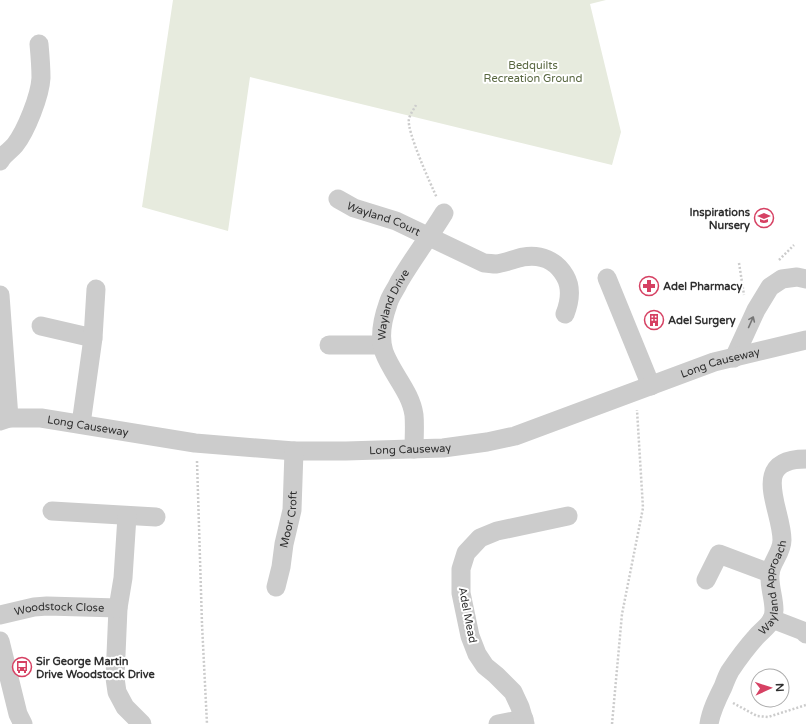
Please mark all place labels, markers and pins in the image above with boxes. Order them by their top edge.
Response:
place label: Inspirations Nursery [689,206,751,233]
school or university icon: Inspirations Nursery [753,207,775,229]
pharmacy icon: Adel Pharmacy [638,275,660,297]
place label: Adel Pharmacy [663,280,742,294]
building icon: Adel Surgery [643,309,665,331]
place label: Adel Surgery [668,314,736,328]
place label: Sir George Martin Drive Woodstock Drive [36,655,156,681]
bus stop icon: Sir George Martin Drive Woodstock Drive [11,656,33,678]

